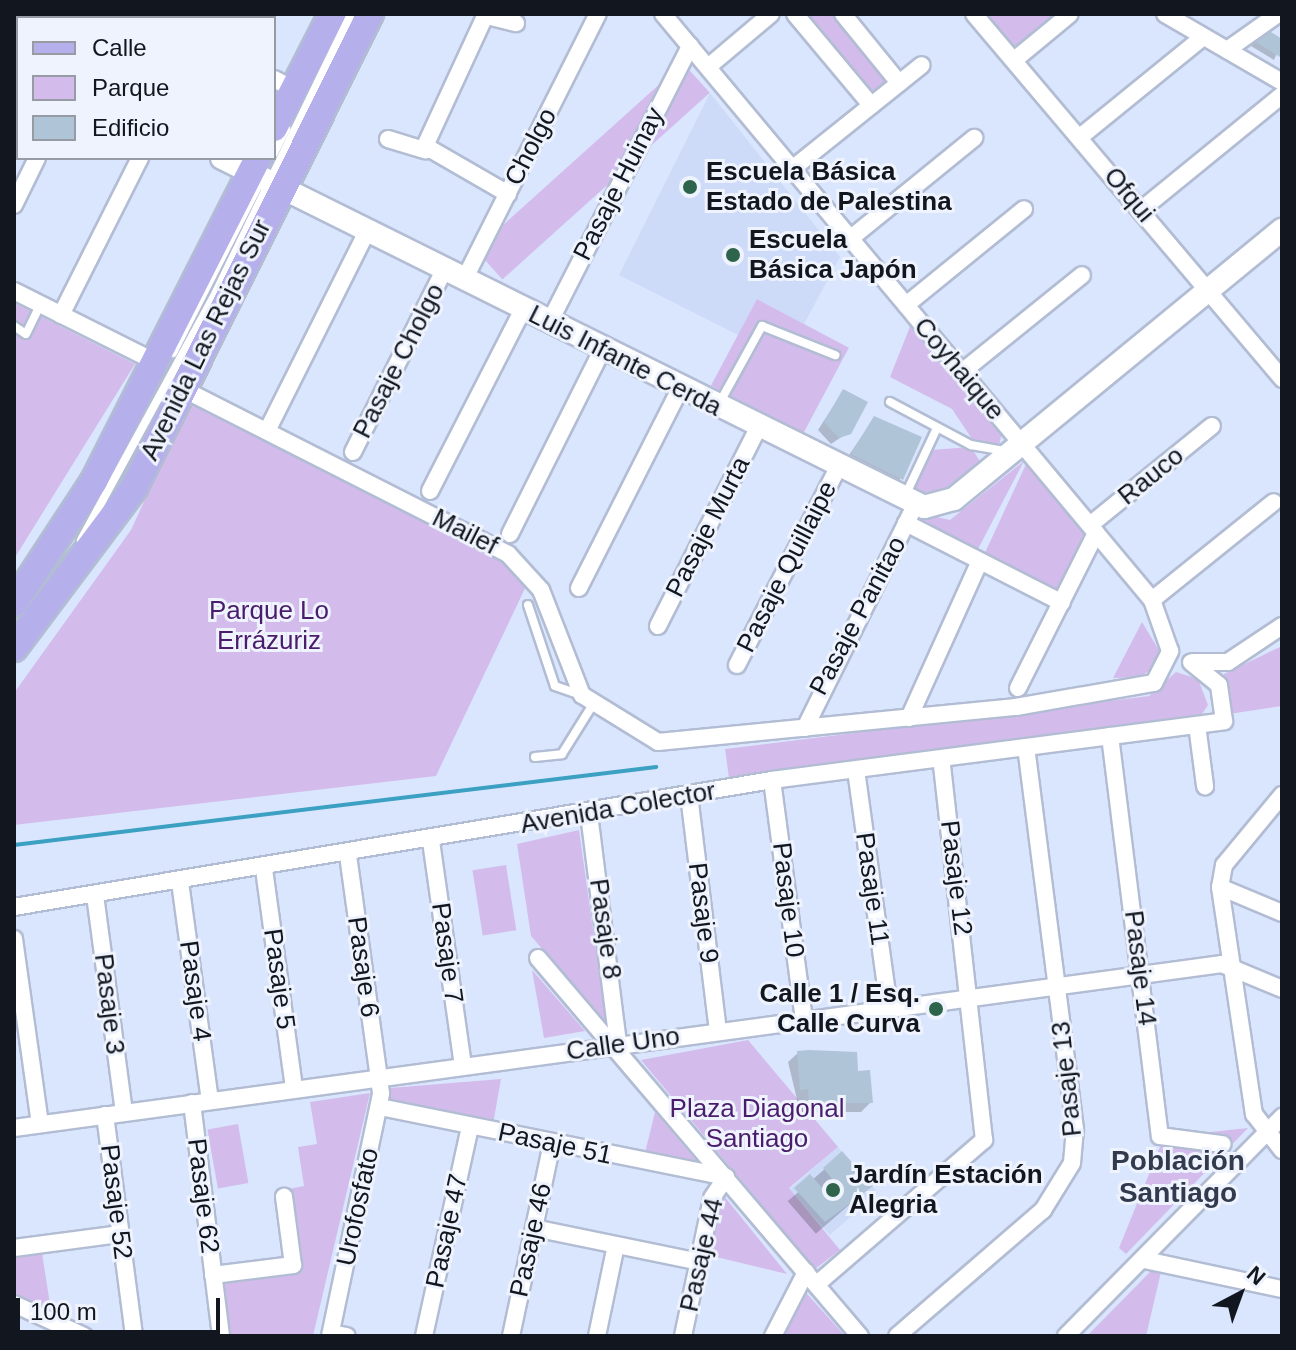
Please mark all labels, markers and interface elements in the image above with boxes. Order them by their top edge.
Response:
legend [16,16,276,160]
text: Calle [92,34,147,61]
text: Parque [92,74,169,101]
street label: Pasaje Huinay [567,102,671,266]
street label: Cholgo [498,103,564,191]
text: Edificio [92,114,169,141]
place label: Escuela Básica Estado de Palestina [706,156,952,218]
street label: Ofqui [1097,161,1161,229]
marker: Escuela Básica Estado de Palestina [681,178,699,196]
street label: Avenida Las Rejas Sur [134,215,278,465]
place label: Escuela Básica Japón [749,224,917,286]
marker: Escuela Básica Japón [724,246,742,264]
street label: Pasaje Cholgo [347,279,451,443]
street label: Luis Infante Cerda [523,299,727,423]
street label: Coyhaique [907,311,1011,427]
street label: Rauco [1112,440,1190,512]
street label: Pasaje Murta [659,452,757,602]
street label: Pasaje Quillaipe [730,476,844,658]
street label: Mailef [427,502,503,562]
street label: Pasaje Panitao [803,531,913,701]
park label: Parque Lo Errázuriz [209,595,329,656]
street label: Avenida Colector [518,775,718,841]
street label: Pasaje 12 [933,819,979,937]
street label: Pasaje 11 [849,831,895,947]
street label: Pasaje 10 [765,841,811,959]
street label: Pasaje 9 [681,861,725,965]
street label: Pasaje 8 [583,877,627,981]
street label: Pasaje 7 [425,901,469,1005]
street label: Pasaje 14 [1117,909,1163,1027]
street label: Pasaje 6 [341,915,385,1019]
street label: Pasaje 5 [257,927,301,1031]
street label: Pasaje 4 [173,939,217,1043]
street label: Pasaje 3 [87,952,131,1056]
place label: Calle 1 / Esq. Calle Curva [760,978,920,1040]
marker: Calle 1 / Esq. Calle Curva [927,1000,945,1018]
street label: Pasaje 13 [1045,1020,1089,1138]
street label: Calle Uno [564,1021,682,1067]
park label: Plaza Diagonal Santiago [670,1093,844,1154]
street label: Pasaje 51 [495,1117,615,1171]
street label: Pasaje 62 [180,1137,226,1255]
street label: Pasaje 52 [93,1143,139,1261]
district label: Población Santiago [1111,1144,1245,1210]
street label: Urofosfato [330,1145,386,1269]
place label: Jardín Estación Alegria [849,1159,1043,1220]
street label: Pasaje 47 [420,1171,474,1291]
street label: Pasaje 46 [504,1180,558,1300]
marker: Jardín Estación Alegria [824,1181,842,1199]
street label: Pasaje 44 [674,1195,730,1315]
north arrow [1200,1254,1280,1334]
text: N [1242,1261,1270,1290]
scale bar [20,1282,224,1332]
text: 100 m [30,1298,97,1325]

